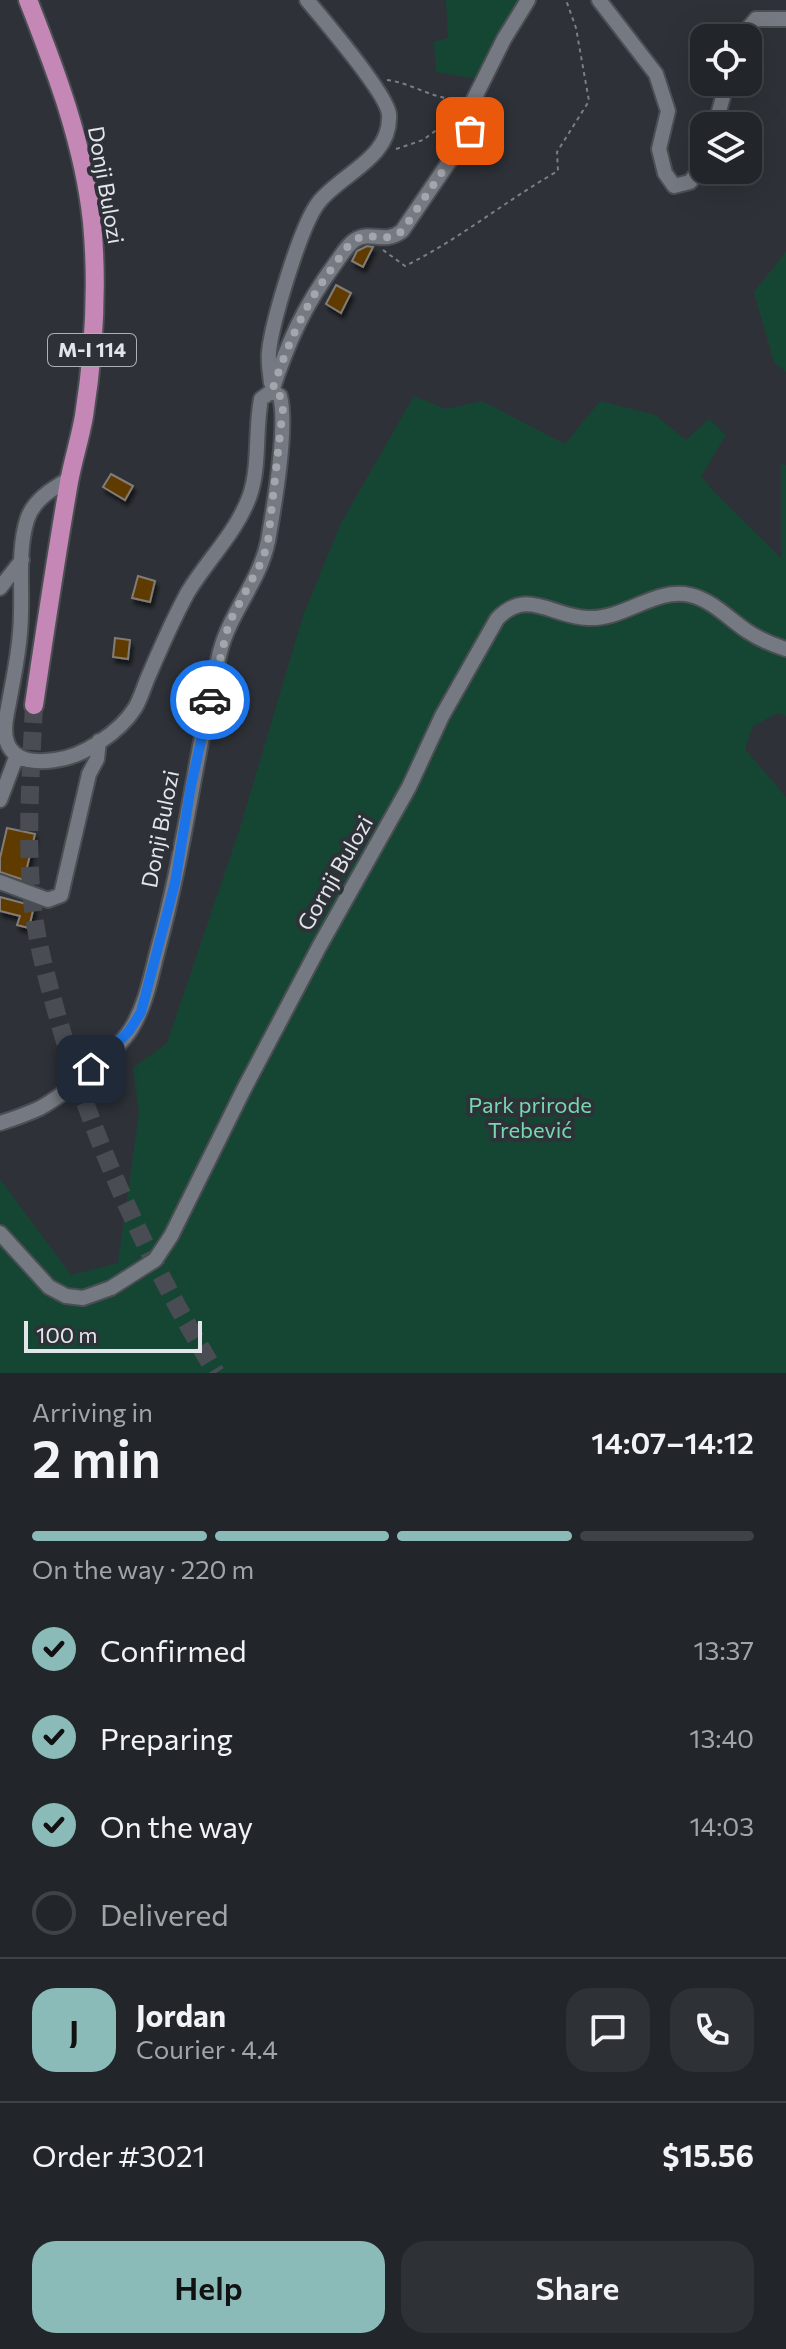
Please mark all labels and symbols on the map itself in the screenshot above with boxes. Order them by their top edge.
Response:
pin [436,97,504,165]
street label: Donji Bulozi [83,124,130,246]
road number: M-I 114 [48,334,136,366]
courier [170,660,250,740]
street label: Donji Bulozi [135,768,184,890]
street label: Gornji Bulozi [291,811,378,935]
pin [57,1035,125,1103]
park label: Park prirode Trebević [468,1091,592,1143]
scale bar [24,1317,202,1353]

